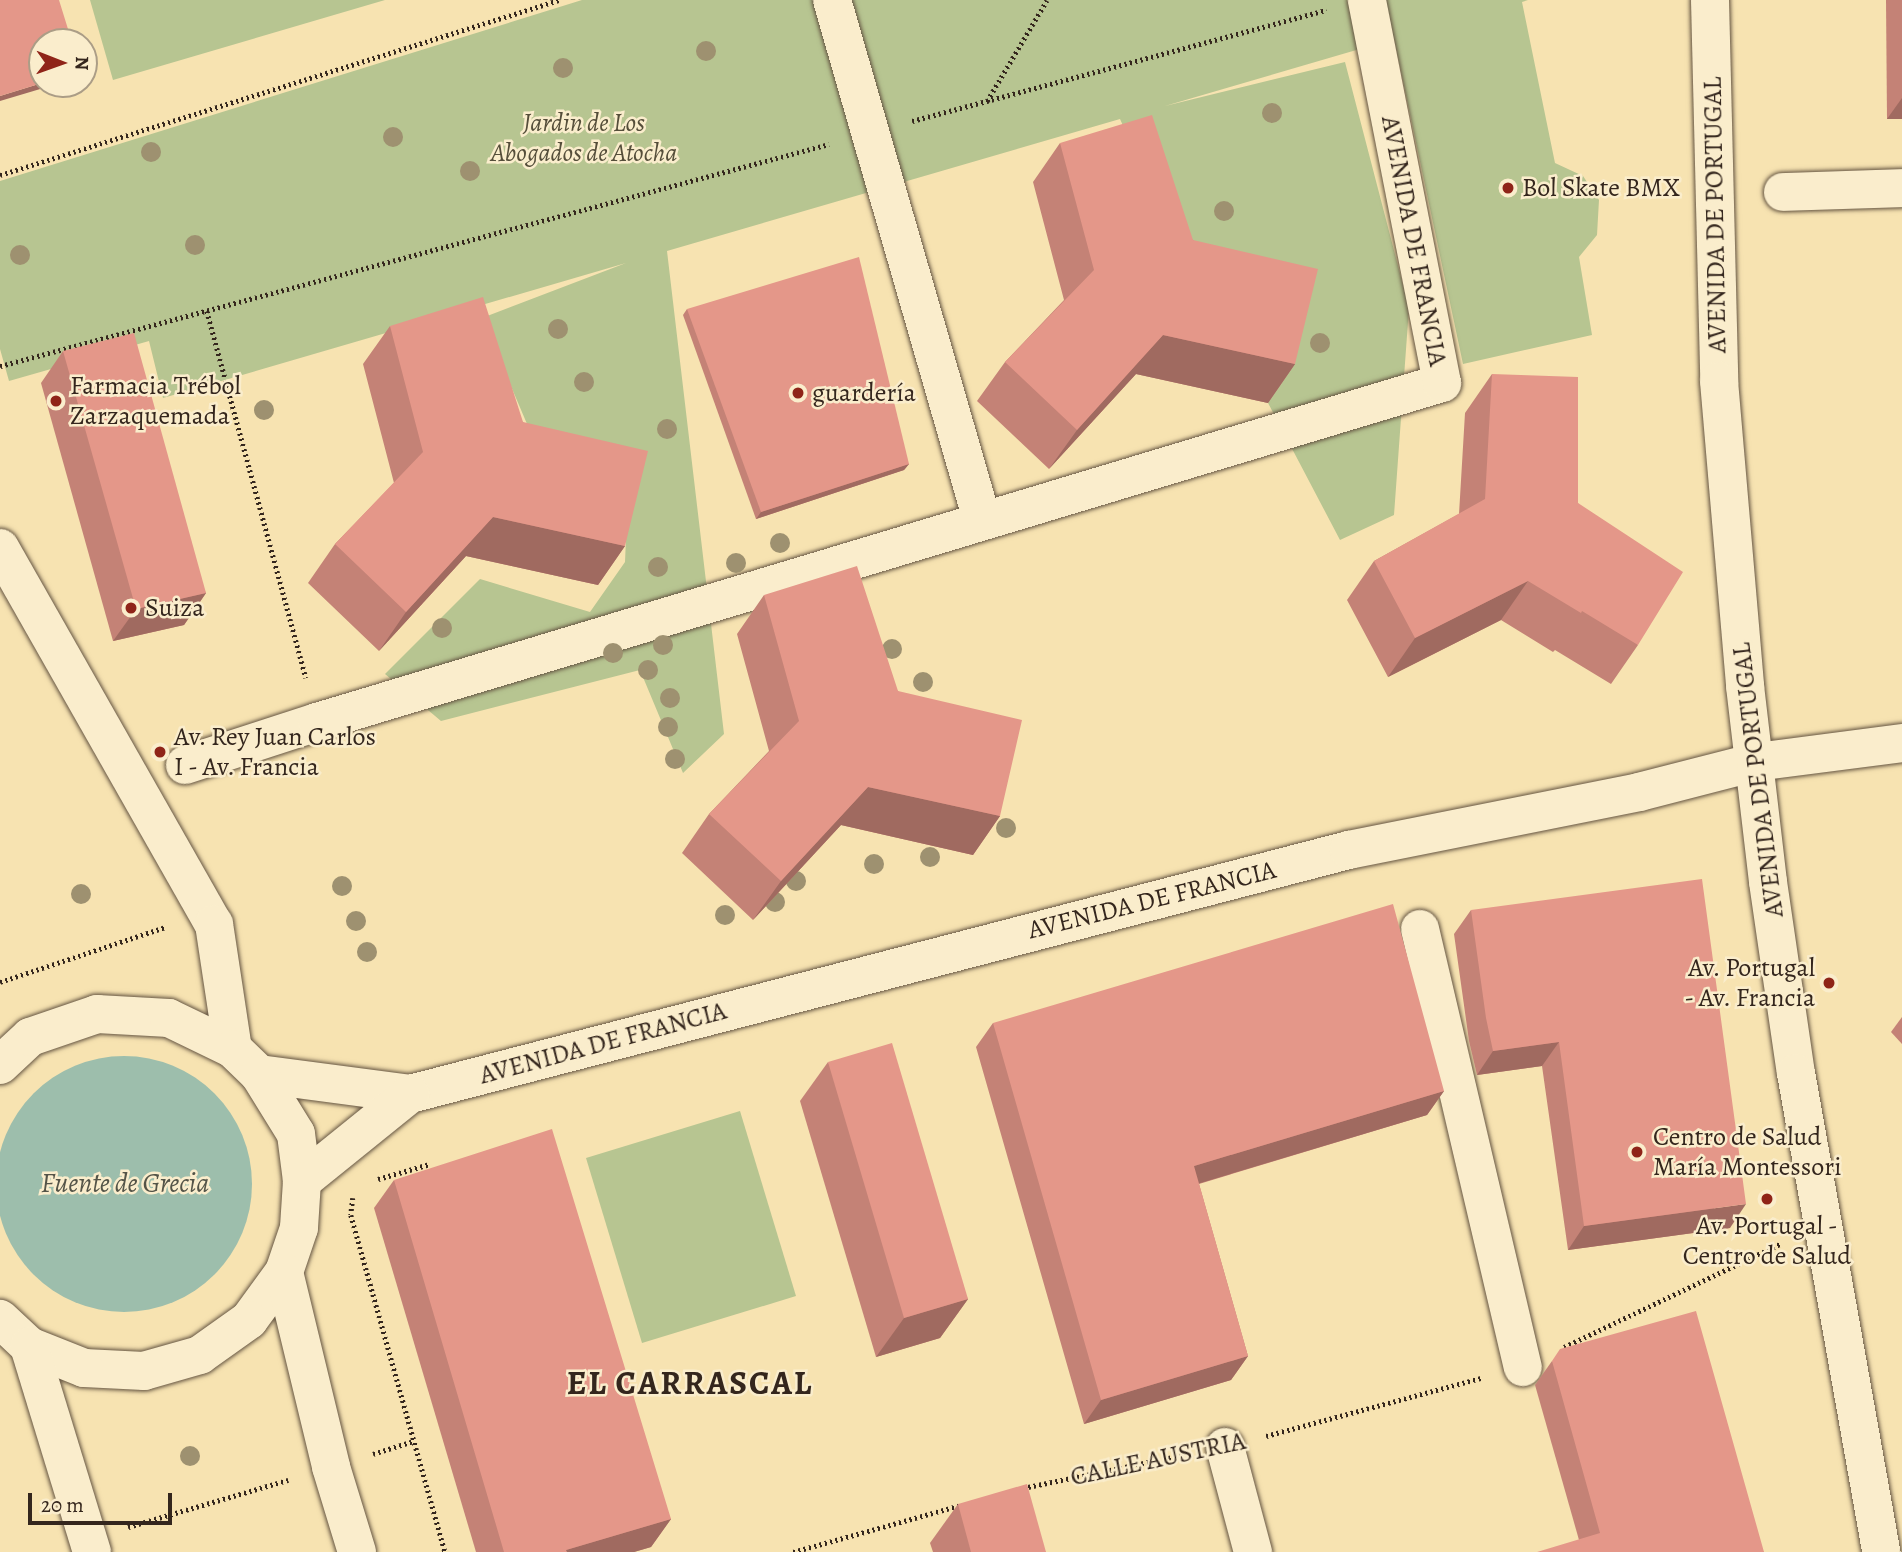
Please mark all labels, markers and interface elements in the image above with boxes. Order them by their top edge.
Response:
north arrow [28,28,98,98]
text: N [69,56,95,70]
street label: AVENIDA DE PORTUGAL [1697,77,1733,353]
park label: Jardin de Los Abogados de Atocha [491,107,677,168]
street label: AVENIDA DE FRANCIA [1374,113,1454,369]
place label: Bol Skate BMX [1522,172,1680,204]
marker: Bol Skate BMX [1500,180,1516,196]
place label: Farmacia Trébol Zarzaquemada [70,370,241,432]
place label: guardería [812,377,916,409]
marker: guardería [790,385,806,401]
marker: Farmacia Trébol Zarzaquemada [48,393,64,409]
place label: Suiza [145,592,204,624]
marker: Suiza [123,600,139,616]
street label: AVENIDA DE PORTUGAL [1726,641,1790,919]
place label: Av. Rey Juan Carlos I - Av. Francia [174,721,376,782]
marker: Av. Rey Juan Carlos I - Av. Francia [152,744,168,760]
street label: AVENIDA DE FRANCIA [1025,854,1279,946]
place label: Av. Portugal - Av. Francia [1683,952,1815,1014]
marker: Av. Portugal - Av. Francia [1821,975,1837,991]
street label: AVENIDA DE FRANCIA [476,995,730,1091]
place label: Centro de Salud María Montessori [1653,1121,1841,1182]
marker: Centro de Salud María Montessori [1627,1142,1647,1162]
water label: Fuente de Grecia [41,1166,209,1200]
marker: Av. Portugal - Centro de Salud [1759,1191,1775,1207]
place label: Av. Portugal - Centro de Salud [1683,1210,1851,1272]
district label: EL CARRASCAL [568,1363,812,1403]
street label: CALLE AUSTRIA [1068,1425,1248,1493]
scale bar [32,1478,175,1522]
text: 20 m [41,1491,84,1519]

